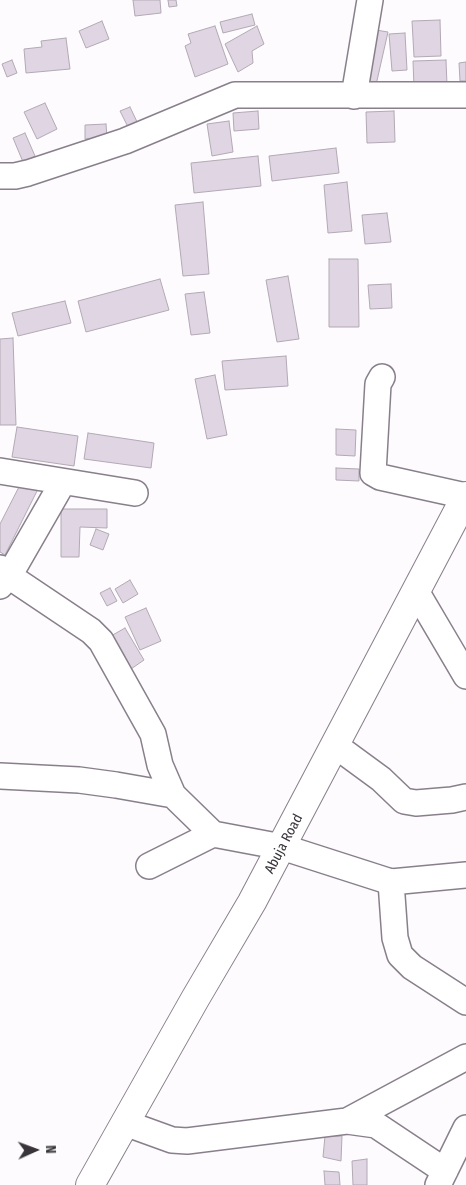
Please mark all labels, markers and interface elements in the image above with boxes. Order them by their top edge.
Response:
street label: Abuja Road [261,811,307,877]
north arrow [10,1125,60,1175]
text: N [42,1145,59,1154]

